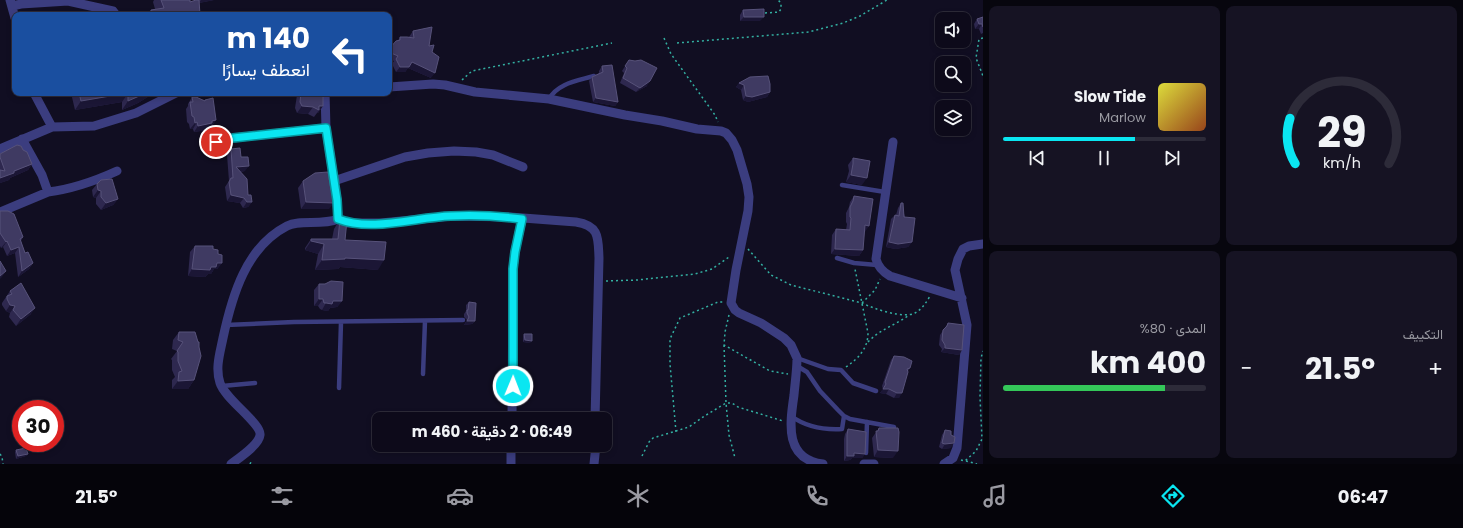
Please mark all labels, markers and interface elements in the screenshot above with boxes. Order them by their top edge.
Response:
map controls [935,12,971,136]
button: sound [935,12,971,48]
text: 140 m [227,19,310,58]
icon: left [324,28,376,80]
button: search [935,56,971,92]
text: انعطف يسارًا [222,57,310,82]
text: Slow Tide [1074,86,1146,107]
button: layers [935,100,971,136]
text: 29 [1317,102,1366,161]
text: Marlow [1099,108,1146,127]
pin [199,125,233,159]
icon: arrive [205,131,227,153]
icon: previous [1026,147,1048,169]
icon: pause [1093,147,1115,169]
icon: next [1161,147,1183,169]
text: km/h [1322,152,1361,172]
text: المدى · 80% [1140,319,1206,338]
text: التكييف [1403,325,1443,344]
text: 400 km [1090,341,1206,384]
text: 21.5° [1305,347,1375,390]
text: − [1240,353,1252,384]
text: + [1428,353,1443,384]
position arrow [492,365,534,407]
speed limit sign: 30 [12,400,64,452]
text: 06:49 · 2 دقيقة · 460 m [412,421,572,442]
icon: filters [268,482,296,510]
icon: car [446,482,474,510]
icon: climate [624,482,652,510]
icon: phone [803,482,831,510]
icon: music [981,482,1009,510]
icon: directions [1159,482,1187,510]
text: 21.5° [75,484,117,509]
text: 06:47 [1338,484,1388,509]

